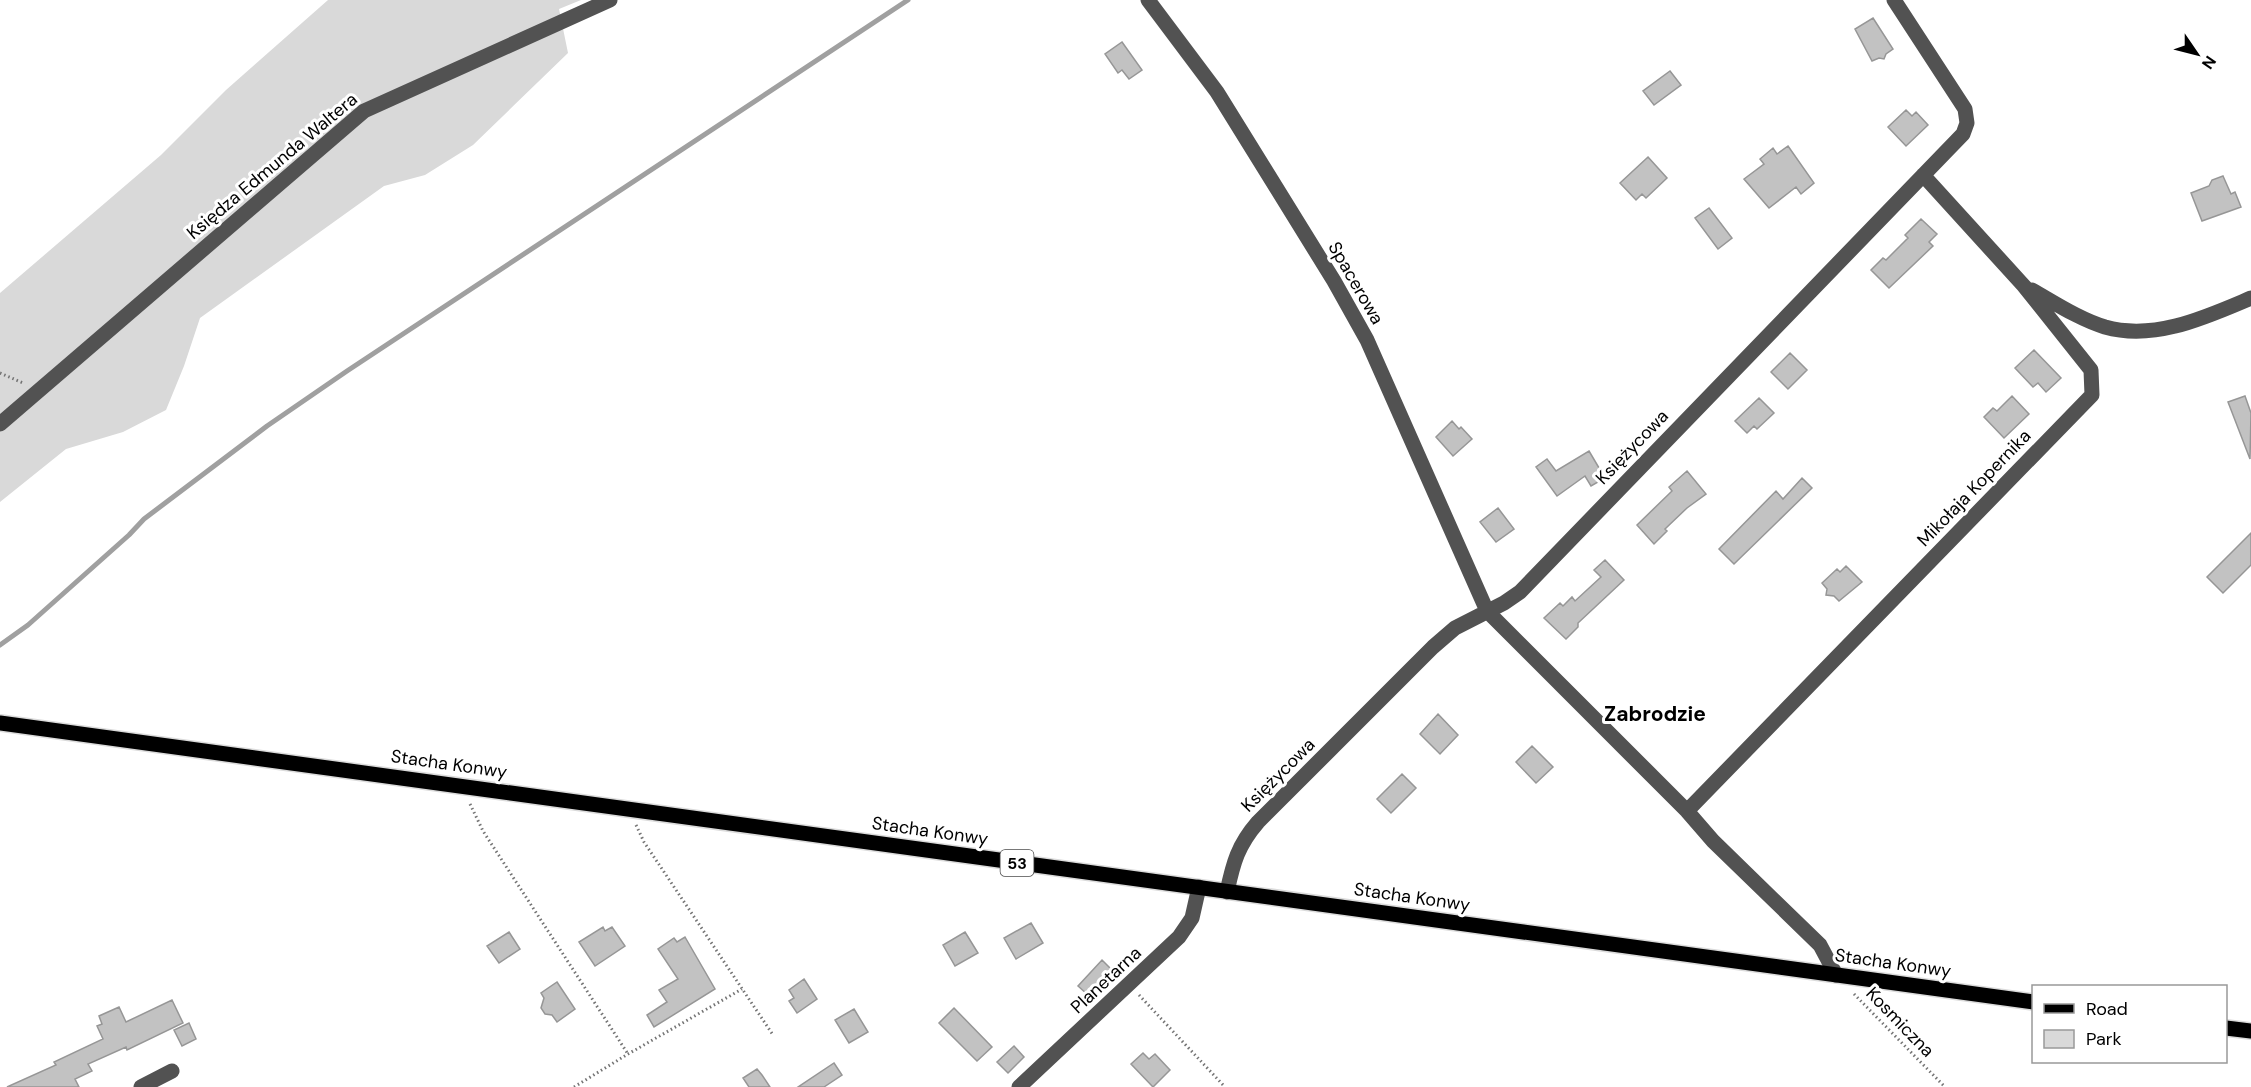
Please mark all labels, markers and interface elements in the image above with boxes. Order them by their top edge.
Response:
north arrow [2167,24,2227,84]
text: N [2197,52,2221,73]
street label: Księdza Edmunda Waltera [182,87,362,245]
street label: Spacerowa [1323,237,1389,329]
street label: Księżycowa [1590,404,1674,490]
street label: Mikołaja Kopernika [1912,424,2036,552]
district label: Zabrodzie [1604,700,1706,728]
street label: Księżycowa [1236,733,1320,817]
street label: Stacha Konwy [389,744,509,784]
street label: Stacha Konwy [870,811,990,851]
road number: 53 [1000,850,1034,876]
street label: Stacha Konwy [1352,877,1472,917]
street label: Planetarna [1066,941,1146,1019]
street label: Stacha Konwy [1833,943,1953,983]
street label: Kosmiczna [1861,982,1939,1062]
legend [2032,985,2227,1063]
text: Road [2086,997,2128,1021]
text: Park [2086,1027,2122,1051]

